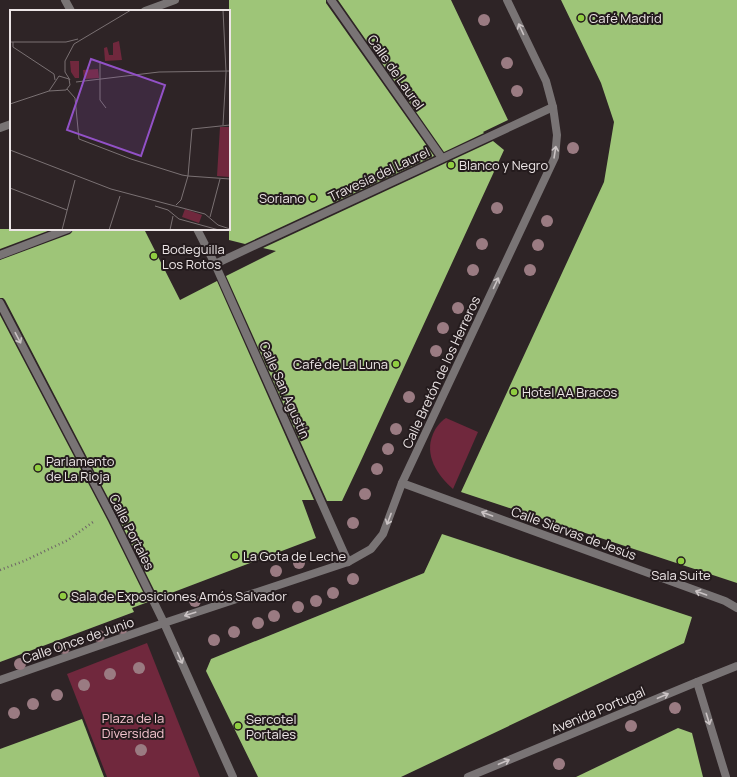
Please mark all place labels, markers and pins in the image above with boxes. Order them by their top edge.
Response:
place label: Café Madrid [589,9,662,27]
marker: Café Madrid [576,13,586,23]
place label: Blanco y Negro [459,156,548,174]
marker: Blanco y Negro [446,160,456,170]
place label: Soriano [259,189,305,207]
marker: Soriano [308,193,318,203]
place label: Bodeguilla Los Rotos [162,240,225,273]
marker: Bodeguilla Los Rotos [149,251,159,261]
place label: Café de La Luna [293,355,388,373]
marker: Café de La Luna [391,359,401,369]
place label: Hotel AA Bracos [522,383,618,401]
marker: Hotel AA Bracos [509,387,519,397]
place label: Parlamento de La Rioja [46,452,115,485]
marker: Parlamento de La Rioja [33,463,43,473]
place label: La Gota de Leche [243,547,346,565]
marker: La Gota de Leche [230,551,240,561]
marker: Sala Suite [676,556,686,566]
place label: Sala Suite [651,566,711,584]
place label: Sala de Exposiciones Amós Salvador [71,587,287,605]
marker: Sala de Exposiciones Amós Salvador [58,591,68,601]
place label: Sercotel Portales [246,710,296,743]
marker: Sercotel Portales [233,721,243,731]

